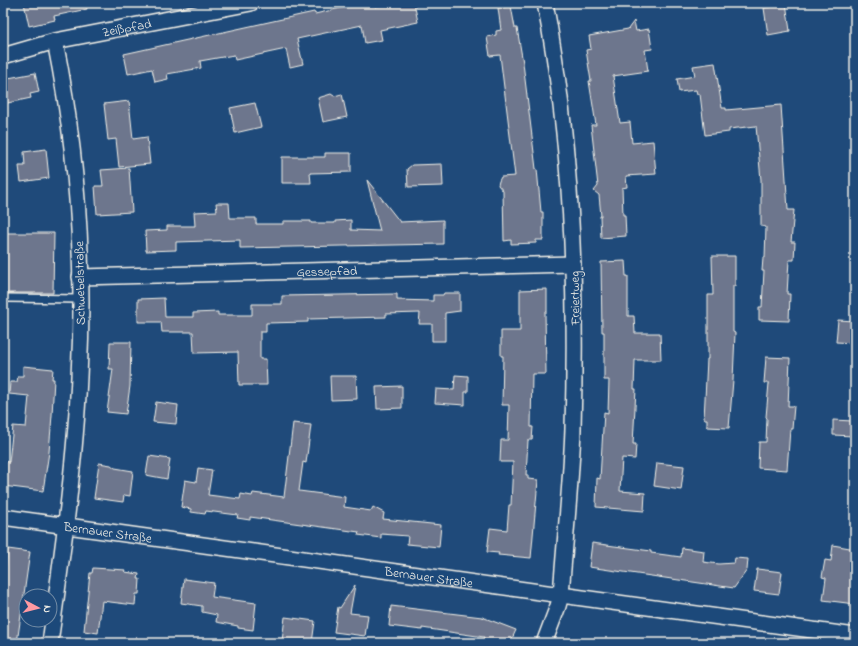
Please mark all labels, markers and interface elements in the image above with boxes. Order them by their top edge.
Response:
street label: Zeißpfad [101,14,154,43]
street label: Schwebelstraße [70,241,91,325]
street label: Gessepfad [296,262,358,282]
street label: Freiertweg [566,271,586,326]
street label: Bernauer Straße [61,517,153,549]
street label: Bernauer Straße [382,562,474,594]
north arrow [18,588,58,628]
text: N [39,604,55,614]

